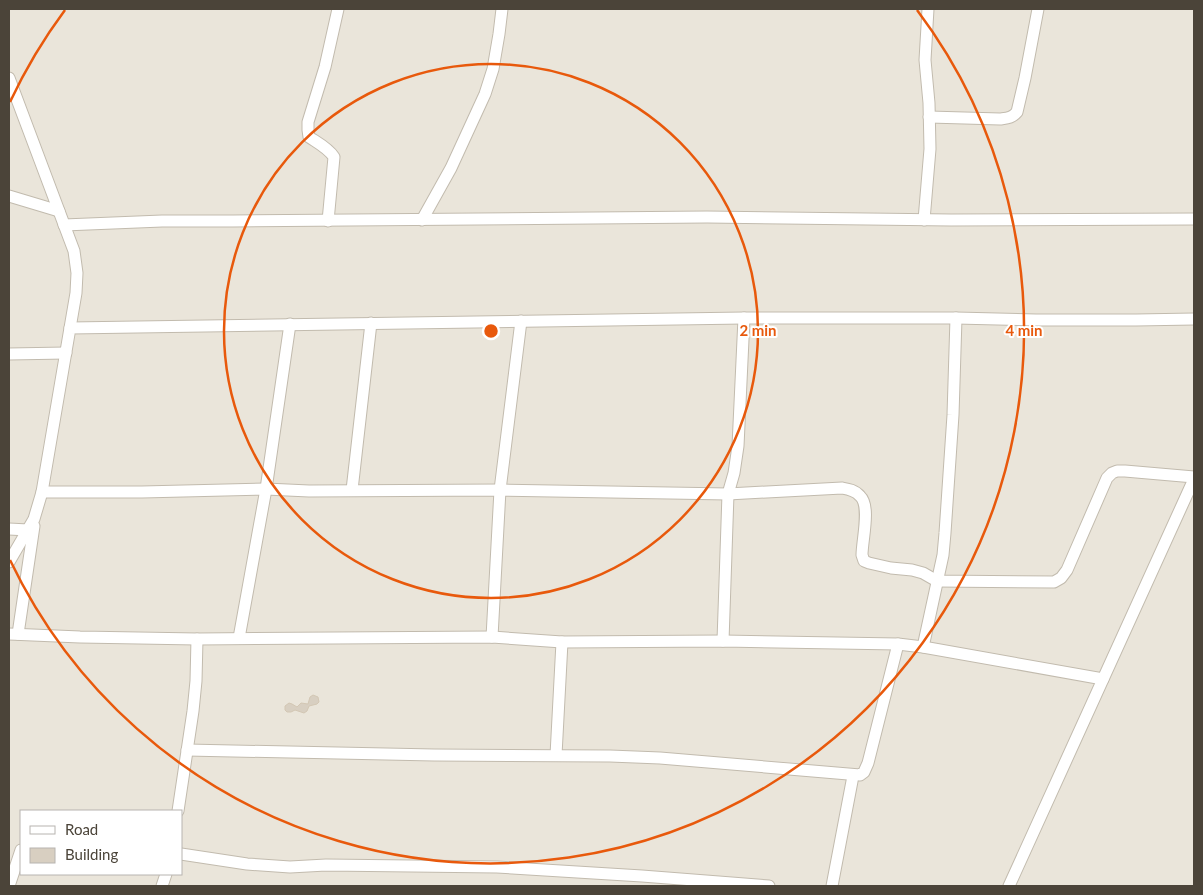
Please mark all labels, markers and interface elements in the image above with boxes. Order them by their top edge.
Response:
text: 2 min [739,321,777,339]
text: 4 min [1005,321,1043,339]
centre of rings [482,322,500,340]
legend [20,810,182,875]
text: Road [65,820,98,838]
text: Building [65,845,118,863]

